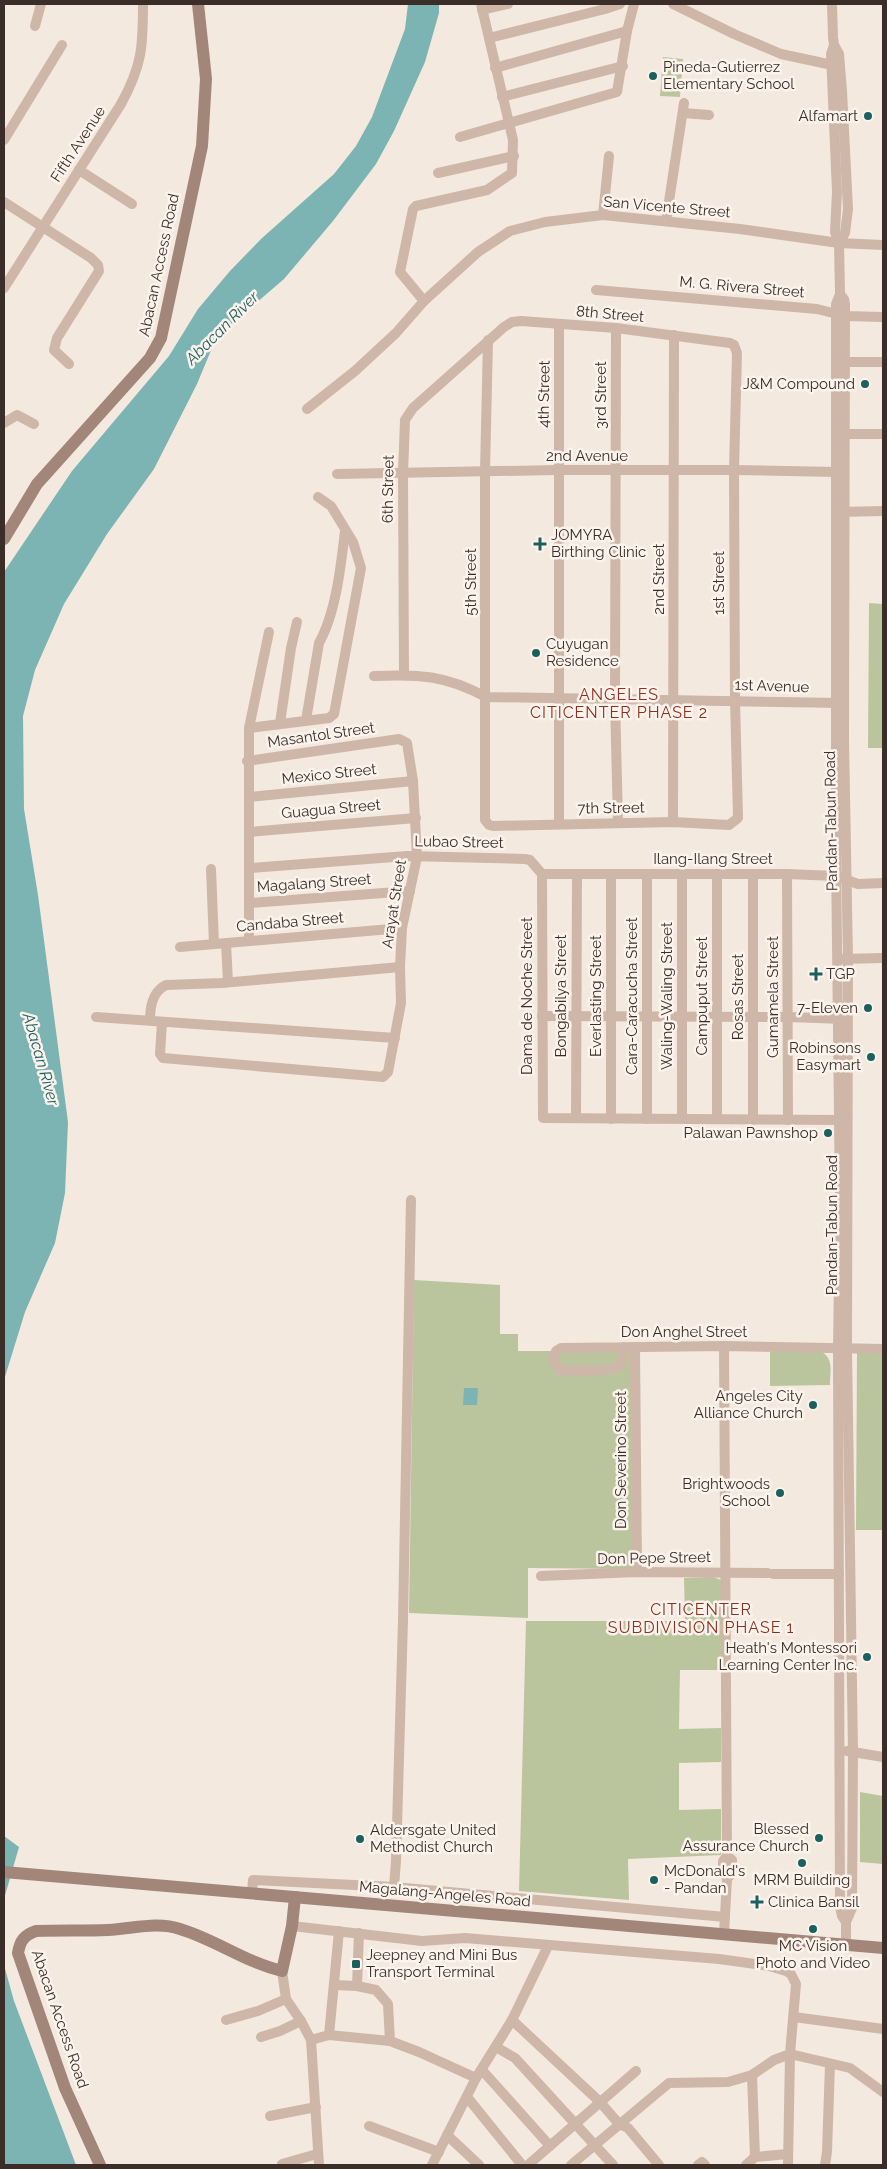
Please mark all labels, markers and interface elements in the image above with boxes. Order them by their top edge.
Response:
place label: Pineda-Gutierrez Elementary School [663,58,795,93]
marker: Pineda-Gutierrez Elementary School [647,70,659,82]
street label: Fifth Avenue [47,103,109,185]
place label: Alfamart [798,107,858,125]
marker: Alfamart [862,110,874,122]
street label: Abacan Access Road [135,192,183,338]
street label: San Vicente Street [603,192,731,222]
street label: M. G. Rivera Street [679,273,805,301]
water label: Abacan River [181,287,263,369]
street label: 8th Street [575,302,645,326]
street label: 4th Street [534,360,554,428]
street label: 3rd Street [592,361,610,429]
place label: J&M Compound [743,375,855,393]
marker: J&M Compound [859,378,871,390]
street label: 2nd Avenue [546,447,628,465]
street label: 6th Street [378,455,398,523]
place label: JOMYRA Birthing Clinic [551,526,646,561]
marker: JOMYRA Birthing Clinic [533,537,547,551]
street label: 2nd Street [650,543,668,615]
street label: 5th Street [462,548,480,616]
street label: 1st Street [710,551,728,615]
place label: Cuyugan Residence [546,635,619,670]
marker: Cuyugan Residence [530,647,542,659]
street label: 1st Avenue [734,676,810,696]
district label: ANGELES CITICENTER PHASE 2 [530,685,708,722]
street label: Masantol Street [266,719,376,751]
street label: Pandan-Tabun Road [821,751,841,891]
street label: Mexico Street [281,760,377,788]
street label: Guagua Street [281,796,381,822]
street label: 7th Street [577,798,645,818]
street label: Lubao Street [414,832,504,852]
street label: Ilang-Ilang Street [653,850,773,868]
street label: Arayat Street [378,858,410,950]
street label: Magalang Street [256,870,372,896]
street label: Candaba Street [236,908,344,936]
street label: Dama de Noche Street [518,917,536,1075]
street label: Cara-Caracucha Street [623,917,641,1075]
street label: Waling-Waling Street [658,922,676,1070]
street label: Bongabilya Street [552,935,570,1057]
street label: Everlasting Street [587,935,605,1057]
street label: Campuput Street [693,936,711,1056]
street label: Gumamela Street [764,936,782,1058]
street label: Rosas Street [729,954,747,1040]
place label: TGP [826,965,855,983]
marker: TGP [810,968,822,980]
place label: 7-Eleven [797,999,858,1017]
marker: 7-Eleven [862,1002,874,1014]
water label: Abacan River [18,1010,63,1108]
place label: Robinsons Easymart [789,1039,861,1074]
marker: Robinsons Easymart [865,1051,877,1063]
place label: Palawan Pawnshop [684,1124,818,1142]
marker: Palawan Pawnshop [822,1127,834,1139]
street label: Pandan-Tabun Road [823,1155,841,1295]
street label: Don Anghel Street [621,1323,747,1341]
place label: Angeles City Alliance Church [694,1387,803,1422]
street label: Don Severino Street [612,1391,630,1529]
marker: Angeles City Alliance Church [807,1399,819,1411]
place label: Brightwoods School [682,1475,771,1510]
marker: Brightwoods School [774,1487,786,1499]
street label: Don Pepe Street [597,1548,711,1568]
district label: CITICENTER SUBDIVISION PHASE 1 [608,1600,794,1637]
place label: Heath's Montessori Learning Center Inc. [719,1639,857,1674]
marker: Heath's Montessori Learning Center Inc. [861,1651,873,1663]
place label: Blessed Assurance Church [683,1820,809,1855]
place label: Aldersgate United Methodist Church [370,1821,496,1856]
marker: Blessed Assurance Church [813,1832,825,1844]
marker: Aldersgate United Methodist Church [354,1833,366,1845]
marker: MRM Building [796,1857,808,1869]
place label: McDonald's - Pandan [664,1862,745,1897]
place label: MRM Building [754,1871,850,1889]
marker: McDonald's - Pandan [648,1874,660,1886]
street label: Magalang-Angeles Road [358,1878,532,1910]
place label: Clinica Bansil [768,1893,860,1911]
marker: Clinica Bansil [750,1895,764,1909]
marker: MC Vision Photo and Video [807,1923,819,1935]
place label: MC Vision Photo and Video [756,1937,870,1972]
place label: Jeepney and Mini Bus Transport Terminal [366,1946,517,1981]
street label: Abacan Access Road [28,1947,92,2091]
marker: Jeepney and Mini Bus Transport Terminal [350,1958,362,1970]

